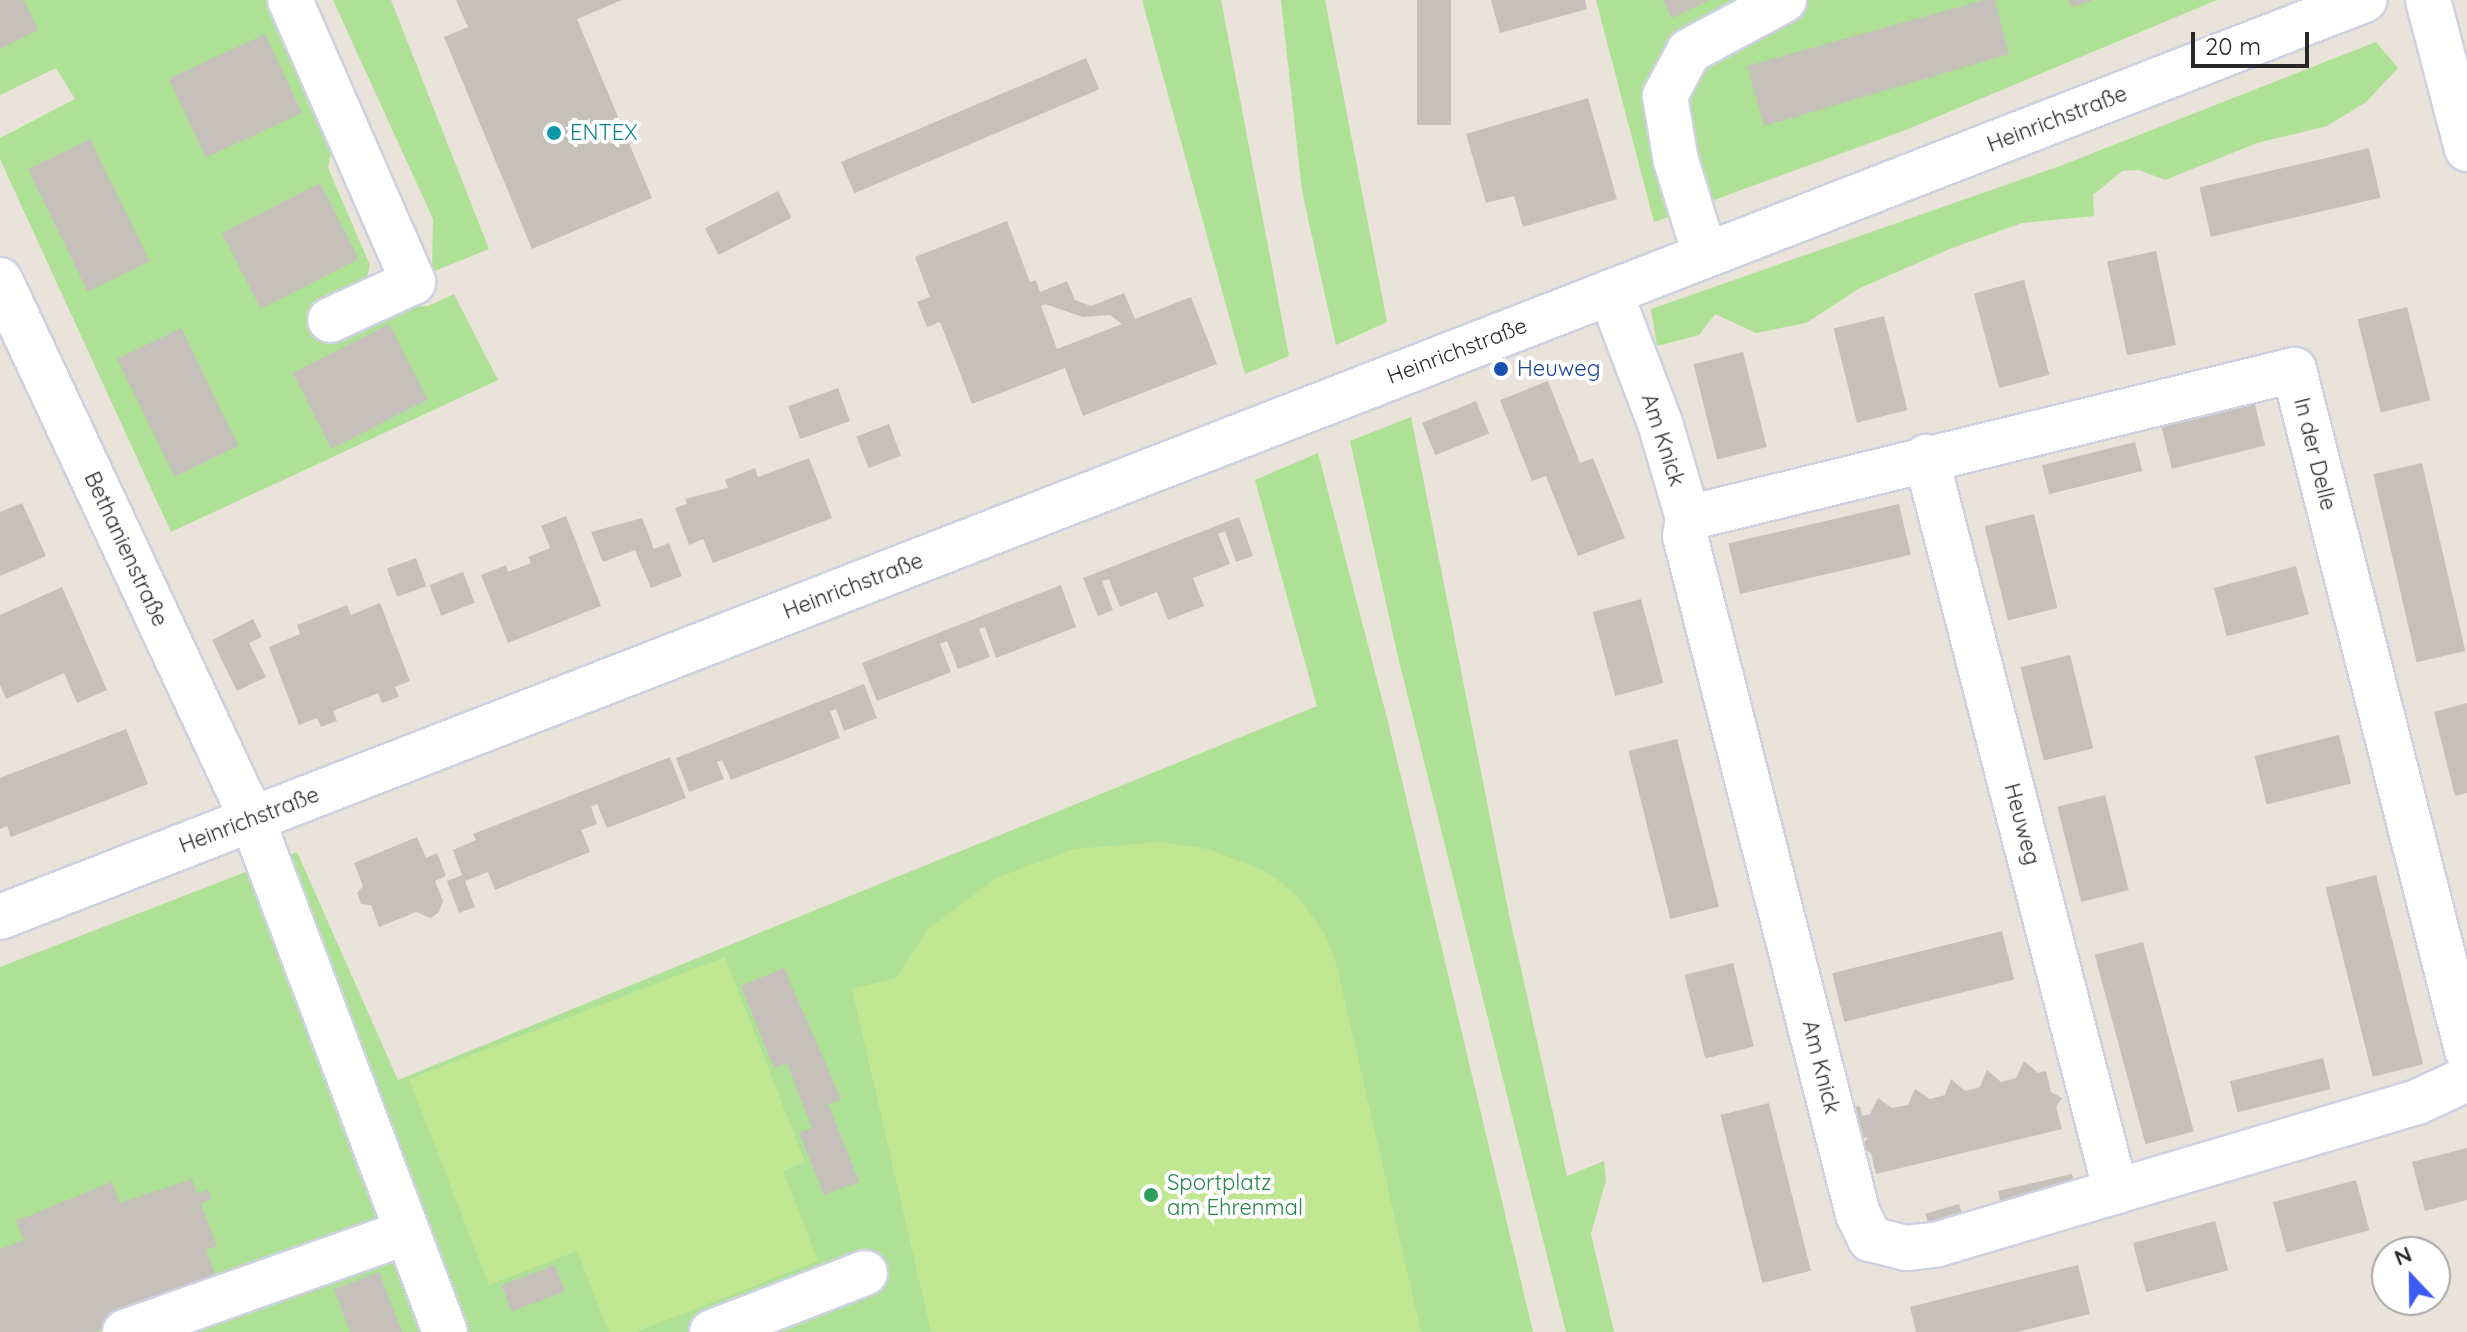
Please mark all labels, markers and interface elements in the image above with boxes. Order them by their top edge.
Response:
scale bar [2195,16,2313,66]
text: 20 m [2205,31,2261,61]
street label: Heinrichstraße [1983,80,2131,158]
place label: ENTEX [570,120,638,146]
marker: ENTEX [545,124,563,142]
street label: Heinrichstraße [1383,312,1531,390]
place label: Heuweg [1517,356,1600,382]
marker: Heuweg [1492,360,1510,378]
street label: Am Knick [1636,390,1690,490]
street label: In der Delle [2288,395,2342,513]
street label: Bethanienstraße [79,467,173,631]
street label: Heinrichstraße [779,547,927,625]
street label: Heuweg [1998,780,2046,868]
street label: Heinrichstraße [175,781,323,859]
street label: Am Knick [1797,1017,1845,1117]
place label: Sportplatz am Ehrenmal [1167,1169,1303,1220]
marker: Sportplatz am Ehrenmal [1142,1186,1160,1204]
north arrow [2371,1236,2451,1316]
text: N [2390,1240,2415,1272]

